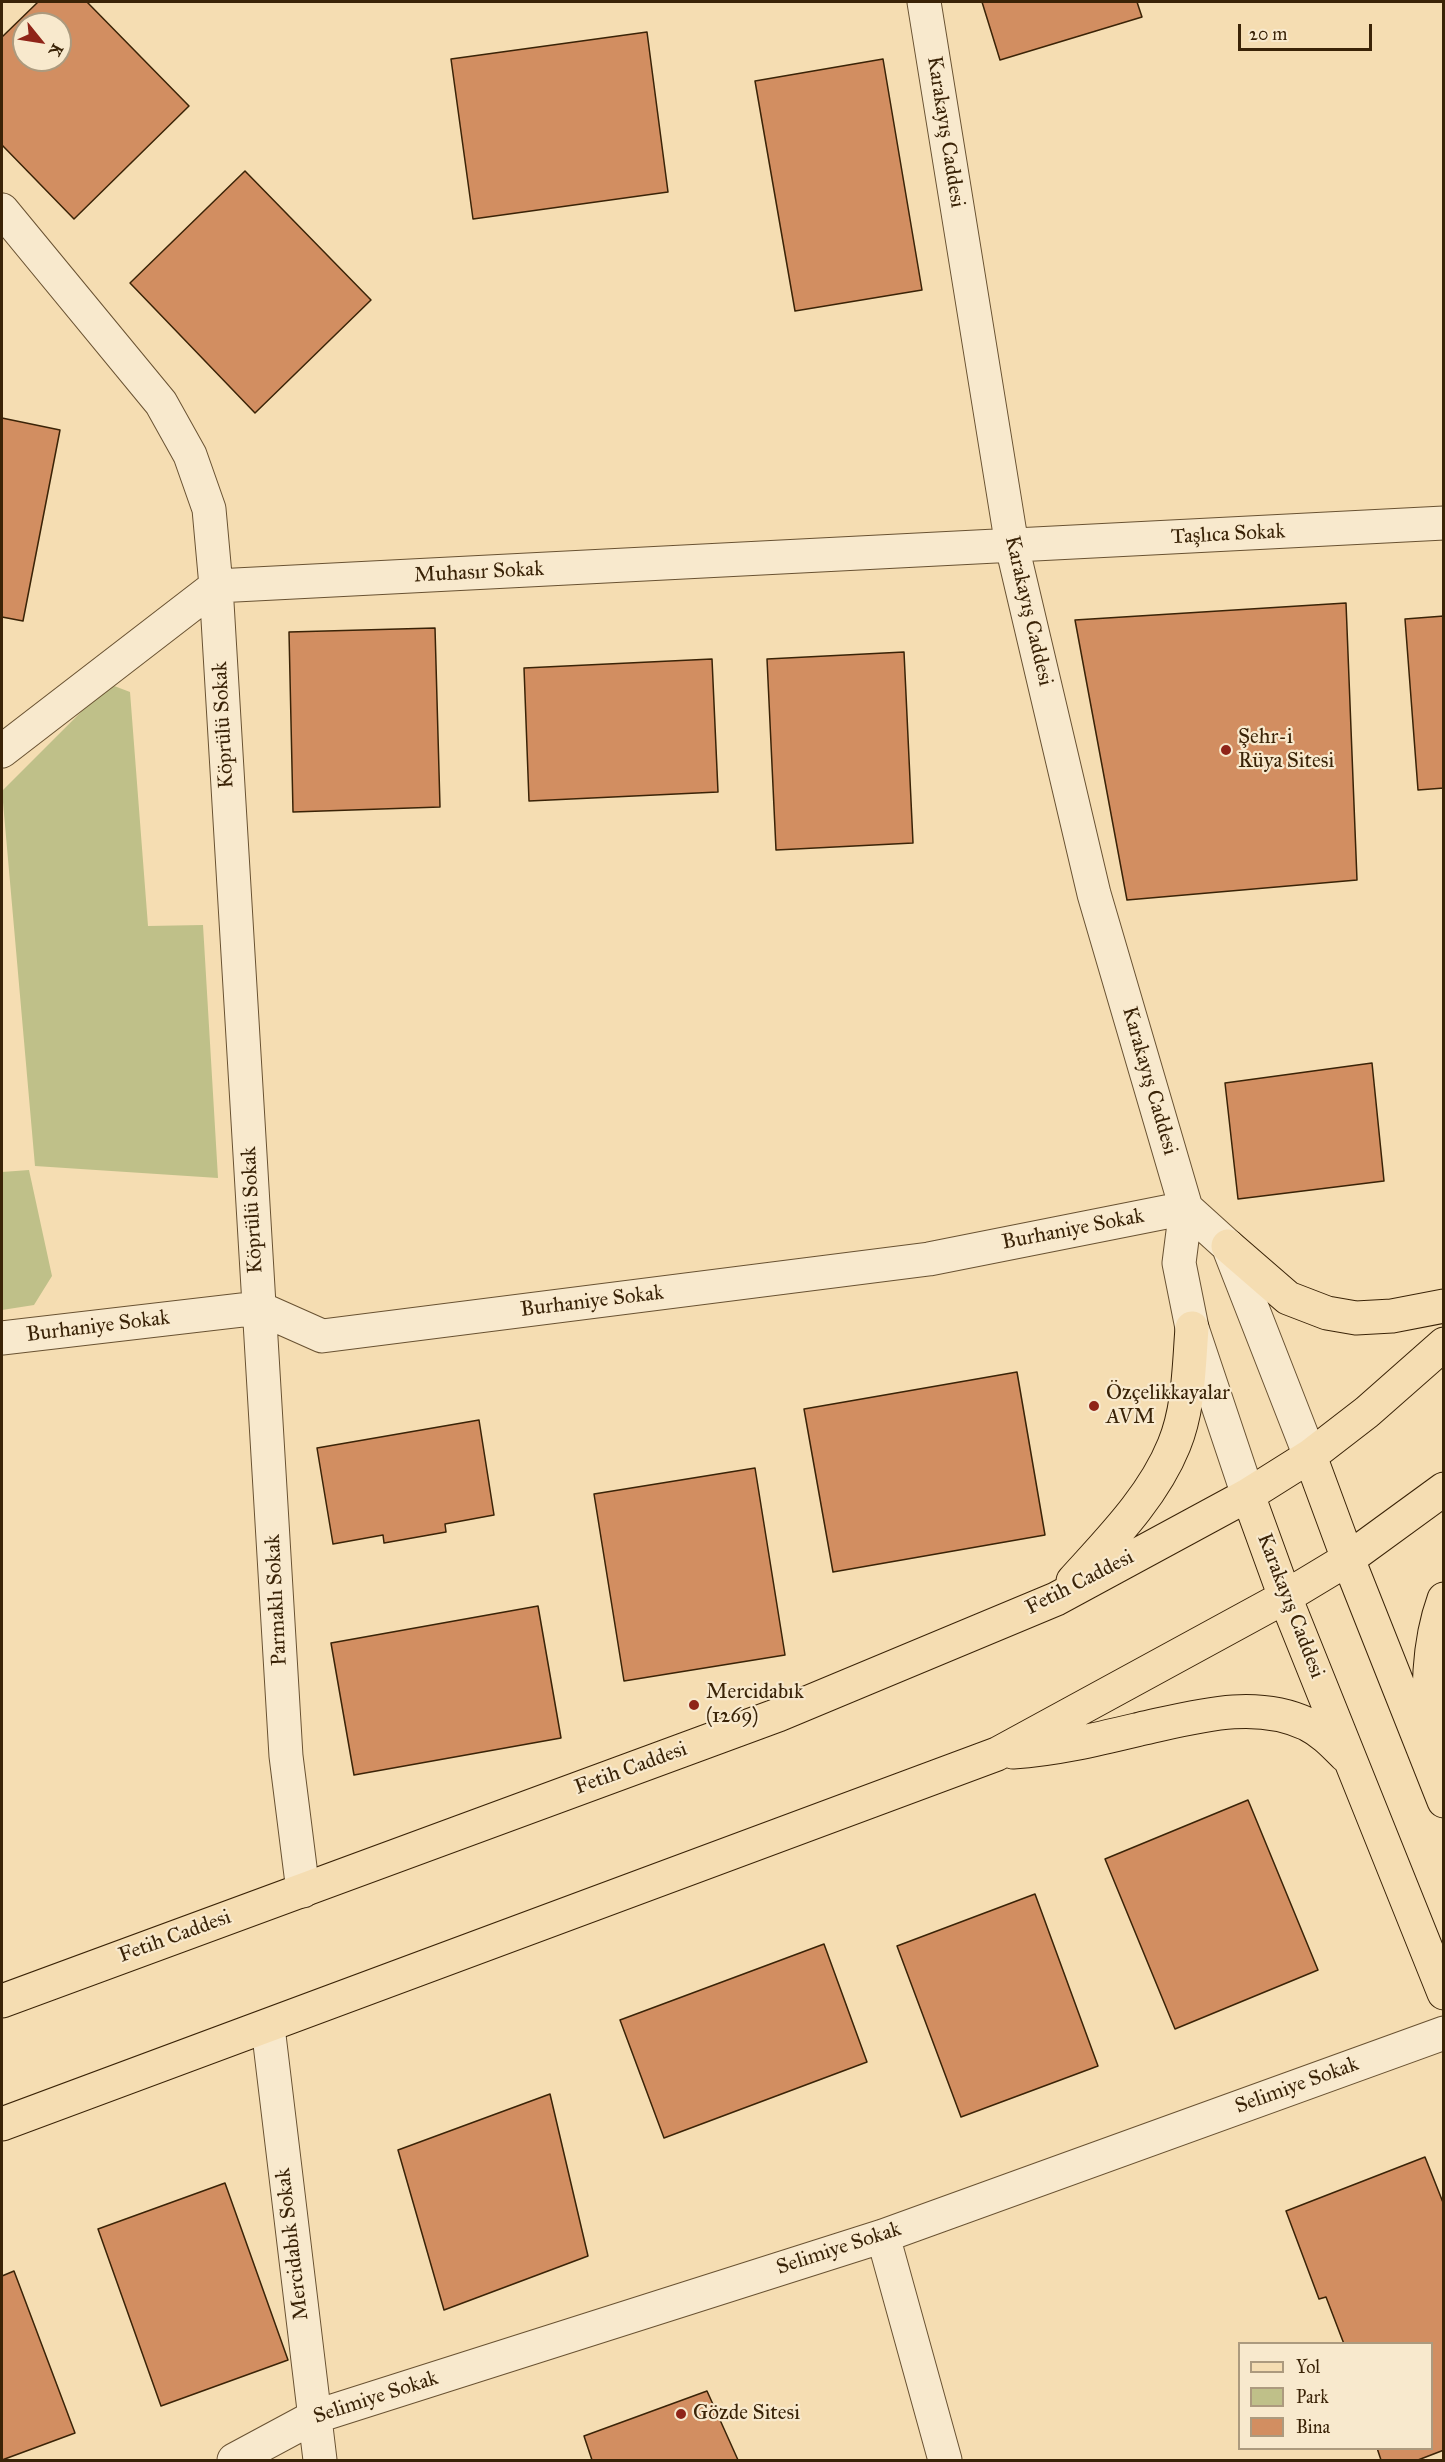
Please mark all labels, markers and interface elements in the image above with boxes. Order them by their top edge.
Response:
north arrow [12,12,72,72]
scale bar [1241,12,1374,50]
text: 20 m [1249,23,1287,45]
text: K [45,41,67,60]
street label: Karakayış Caddesi [921,54,969,210]
street label: Taşlıca Sokak [1170,519,1286,551]
street label: Karakayış Caddesi [999,534,1057,688]
street label: Muhasır Sokak [413,557,545,589]
street label: Köprülü Sokak [208,661,240,789]
place label: Şehr-i Rüya Sitesi [1238,725,1334,775]
marker: Şehr-i Rüya Sitesi [1219,743,1233,757]
street label: Karakayış Caddesi [1116,1004,1182,1158]
street label: Köprülü Sokak [237,1146,269,1274]
street label: Burhaniye Sokak [1000,1204,1146,1256]
street label: Burhaniye Sokak [519,1281,665,1323]
street label: Burhaniye Sokak [25,1306,171,1348]
place label: Özçelikkayalar AVM [1106,1381,1230,1431]
marker: Özçelikkayalar AVM [1087,1399,1101,1413]
street label: Karakayış Caddesi [1251,1530,1329,1682]
street label: Parmaklı Sokak [261,1534,293,1666]
street label: Fetih Caddesi [1022,1545,1138,1621]
place label: Mercidabık (1269) [706,1680,804,1730]
marker: Mercidabık (1269) [687,1698,701,1712]
street label: Fetih Caddesi [571,1737,691,1801]
street label: Fetih Caddesi [115,1905,235,1969]
street label: Selimiye Sokak [1232,2052,1362,2120]
street label: Mercidabık Sokak [271,2166,315,2322]
street label: Selimiye Sokak [774,2217,904,2281]
legend [1238,2342,1433,2450]
text: Yol [1296,2356,1320,2378]
street label: Selimiye Sokak [311,2366,441,2430]
text: Park [1296,2386,1329,2408]
place label: Gözde Sitesi [693,2401,800,2427]
marker: Gözde Sitesi [674,2407,688,2421]
text: Bina [1296,2416,1330,2438]

